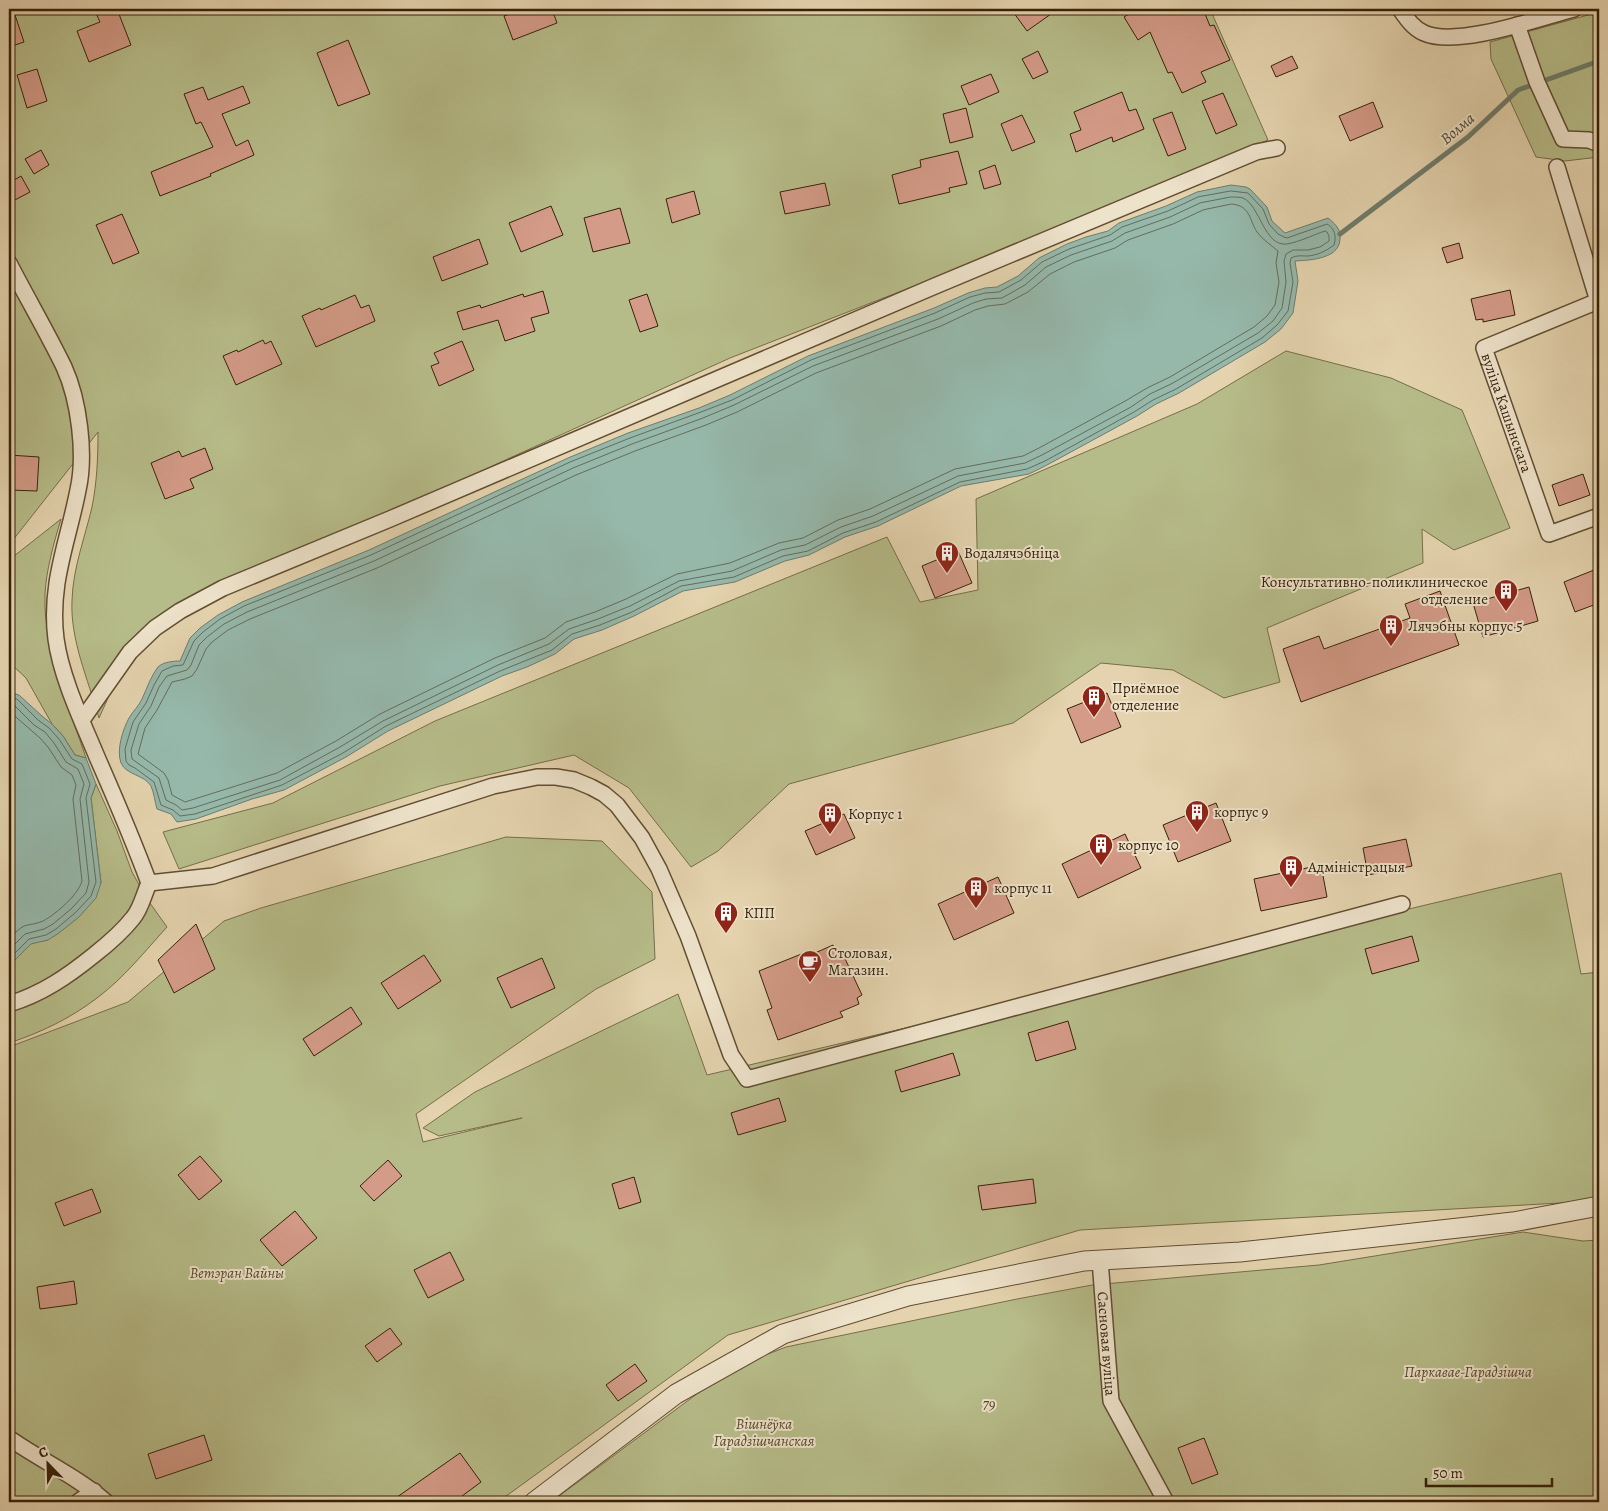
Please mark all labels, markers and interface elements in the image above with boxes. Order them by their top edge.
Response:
water label: Волма [1436,108,1480,150]
street label: вуліца Кашынскага [1476,350,1537,475]
building icon: Водалячэбніца [934,540,960,574]
place label: Водалячэбніца [964,543,1060,563]
place label: Консультативно-поликлиническое отделение [1261,572,1488,609]
building icon: Консультативно-поликлиническое отделение [1493,578,1519,612]
building icon: Лячэбны корпус 5 [1378,613,1404,647]
place label: Лячэбны корпус 5 [1408,616,1523,636]
place label: Приёмное отделение [1112,678,1180,715]
building icon: Приёмное отделение [1081,684,1107,718]
building icon: корпус 9 [1184,799,1210,833]
building icon: Корпус 1 [817,801,843,835]
place label: корпус 9 [1214,802,1269,822]
place label: Корпус 1 [848,804,902,824]
building icon: корпус 10 [1088,832,1114,866]
place label: корпус 10 [1118,835,1179,855]
building icon: Адміністрацыя [1278,854,1304,888]
place label: Адміністрацыя [1307,857,1405,877]
building icon: корпус 11 [963,875,989,909]
place label: корпус 11 [994,878,1052,898]
building icon: КПП [713,900,739,934]
place label: КПП [744,903,775,923]
place label: Столовая, Магазин. [828,943,892,980]
cafe icon: Столовая, Магазин. [797,949,823,983]
park label: Ветэран Вайны [190,1263,284,1283]
street label: Сасновая вуліца [1093,1291,1121,1397]
park label: Паркавае-Гарадзішча [1404,1362,1532,1382]
park label: 79 [983,1394,996,1414]
park label: Вішнёўка Гарадзішчанская [713,1414,815,1451]
north arrow [22,1438,72,1488]
text: С [35,1442,51,1463]
scale bar [1426,1456,1552,1488]
text: 50 m [1433,1463,1463,1483]

